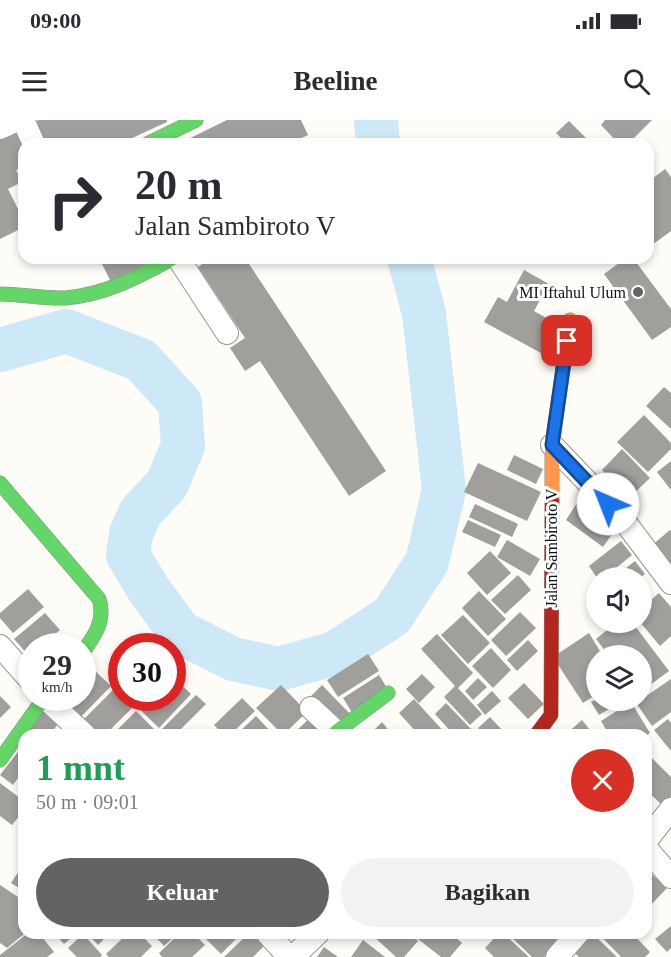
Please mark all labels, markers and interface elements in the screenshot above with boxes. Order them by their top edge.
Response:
text: 09:00 [30,8,81,33]
icon: menu [18,65,51,98]
icon: search [620,65,653,98]
text: Beeline [294,66,377,96]
icon: right [36,162,114,240]
text: 20 m [135,162,223,208]
text: Jalan Sambiroto V [135,211,335,241]
place label: MI Iftahul Ulum [519,284,627,301]
marker: MI Iftahul Ulum [631,285,645,299]
pin [541,315,592,366]
icon: arrive [550,324,583,357]
position arrow [576,472,640,536]
street label: Jalan Sambiroto V [543,488,560,607]
map controls [586,567,652,711]
button: sound [586,567,652,633]
speed limit sign: 30 [108,633,186,711]
button: layers [586,645,652,711]
text: 29 [42,648,72,681]
text: km/h [42,679,72,695]
text: 1 mnt [36,748,125,788]
button: close [571,749,634,812]
text: 50 m · 09:01 [36,791,139,813]
button: Keluar [36,858,329,927]
button: Bagikan [341,858,634,927]

